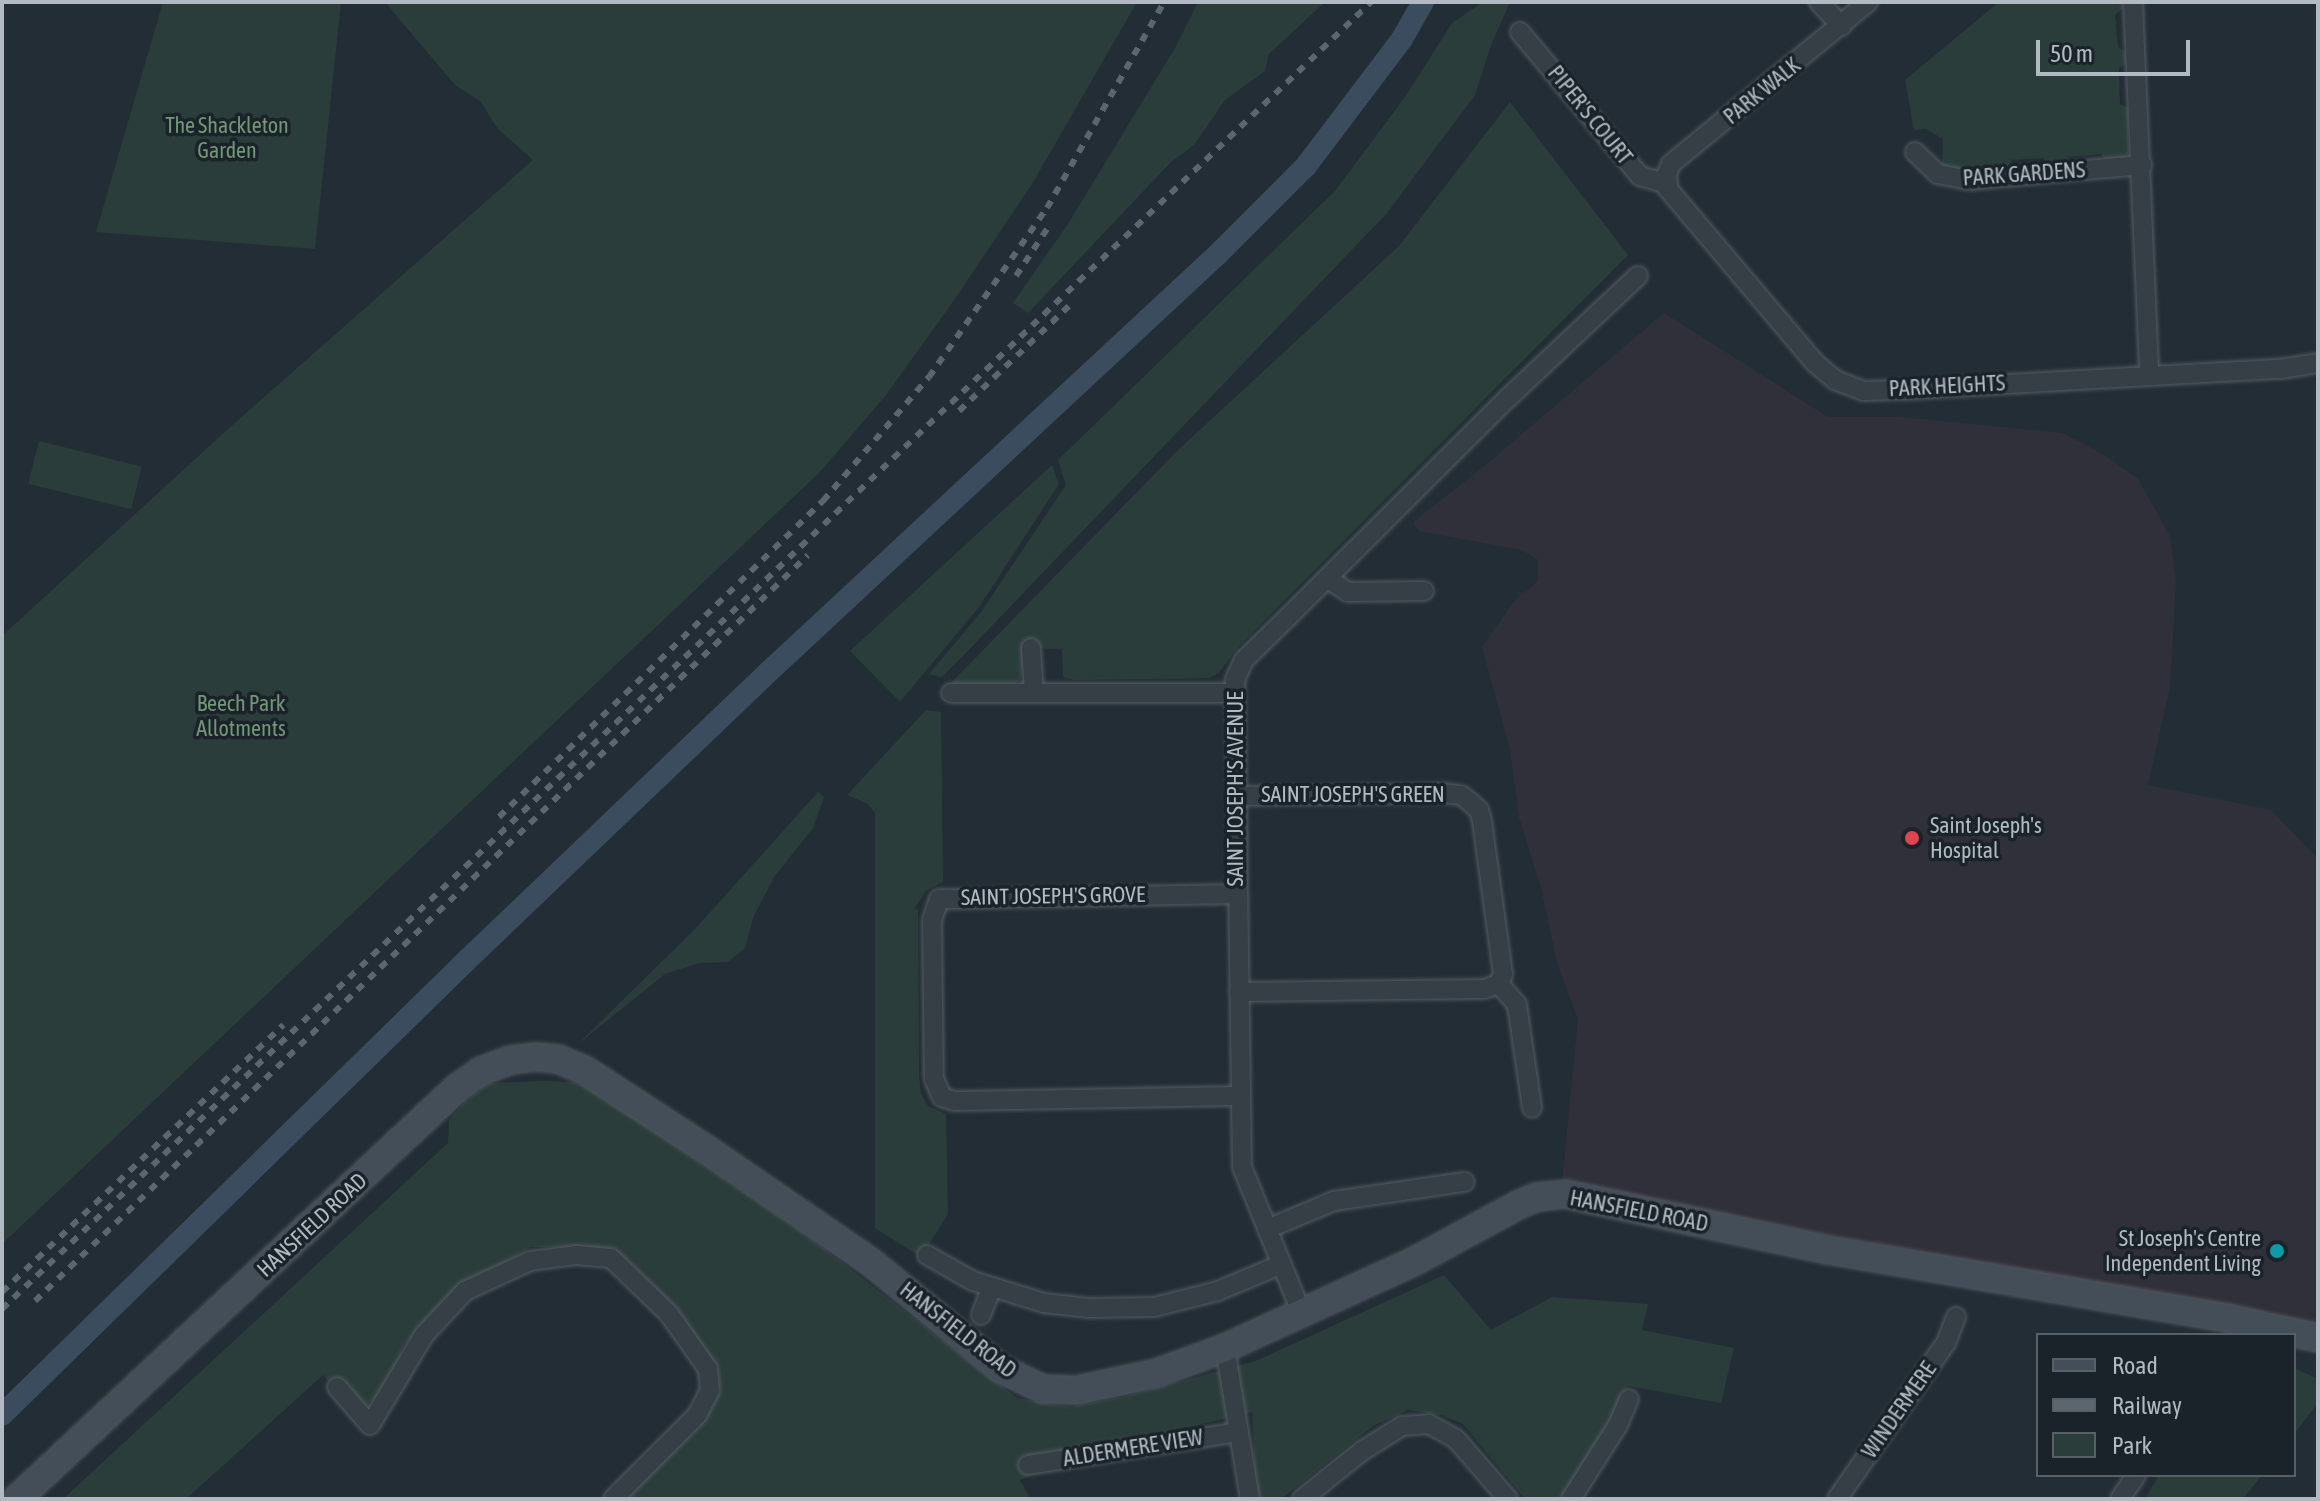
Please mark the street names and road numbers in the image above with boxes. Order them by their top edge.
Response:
street label: PARK WALK [1718,52,1806,130]
street label: PIPER'S COURT [1542,60,1638,170]
street label: PARK GARDENS [1962,157,2086,191]
street label: PARK HEIGHTS [1888,370,2006,402]
street label: SAINT JOSEPH'S AVENUE [1223,691,1249,887]
street label: SAINT JOSEPH'S GREEN [1261,782,1445,808]
street label: SAINT JOSEPH'S GROVE [961,881,1145,911]
street label: HANSFIELD ROAD [252,1168,372,1282]
street label: HANSFIELD ROAD [1568,1185,1710,1237]
street label: HANSFIELD ROAD [895,1276,1021,1384]
street label: WINDERMERE [1856,1357,1942,1463]
street label: ALDERMERE VIEW [1061,1424,1205,1472]

